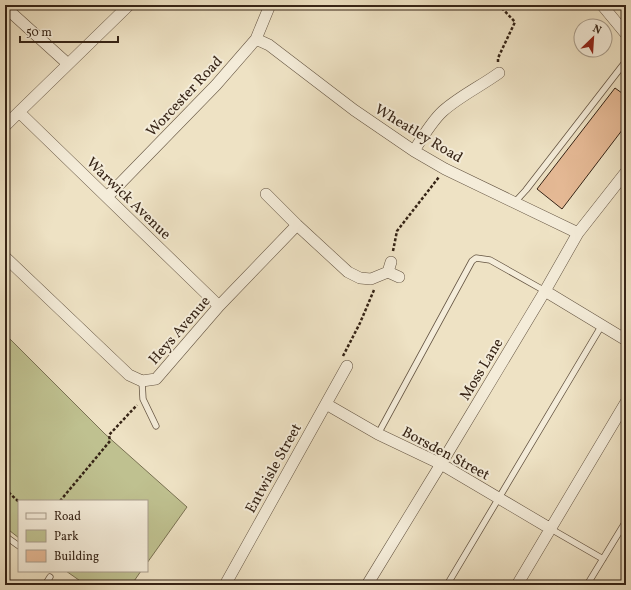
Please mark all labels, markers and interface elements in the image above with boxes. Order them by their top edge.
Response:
scale bar [20,18,118,44]
north arrow [573,18,613,58]
text: N [590,22,603,39]
text: 50 m [26,25,52,41]
street label: Worcester Road [142,52,228,142]
street label: Wheatley Road [370,100,466,169]
street label: Warwick Avenue [81,153,175,245]
street label: Heys Avenue [144,292,216,370]
street label: Moss Lane [455,335,509,405]
street label: Entwisle Street [241,420,308,517]
street label: Borsden Street [398,422,493,486]
legend [18,500,148,572]
text: Road [54,509,81,525]
text: Park [54,529,79,545]
text: Building [54,549,99,565]

